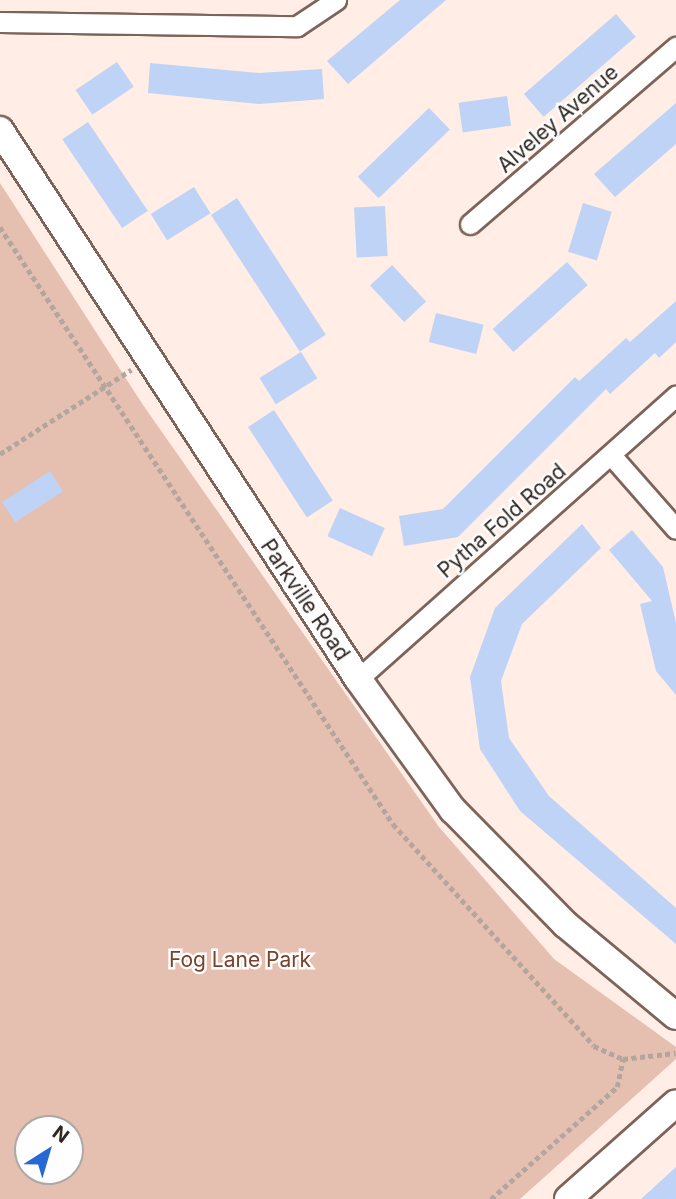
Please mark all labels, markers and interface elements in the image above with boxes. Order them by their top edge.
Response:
street label: Alveley Avenue [492,60,624,178]
street label: Pytha Fold Road [433,459,571,583]
street label: Parkville Road [255,535,355,665]
park label: Fog Lane Park [169,947,311,973]
north arrow [14,1115,84,1185]
text: N [48,1121,73,1148]

